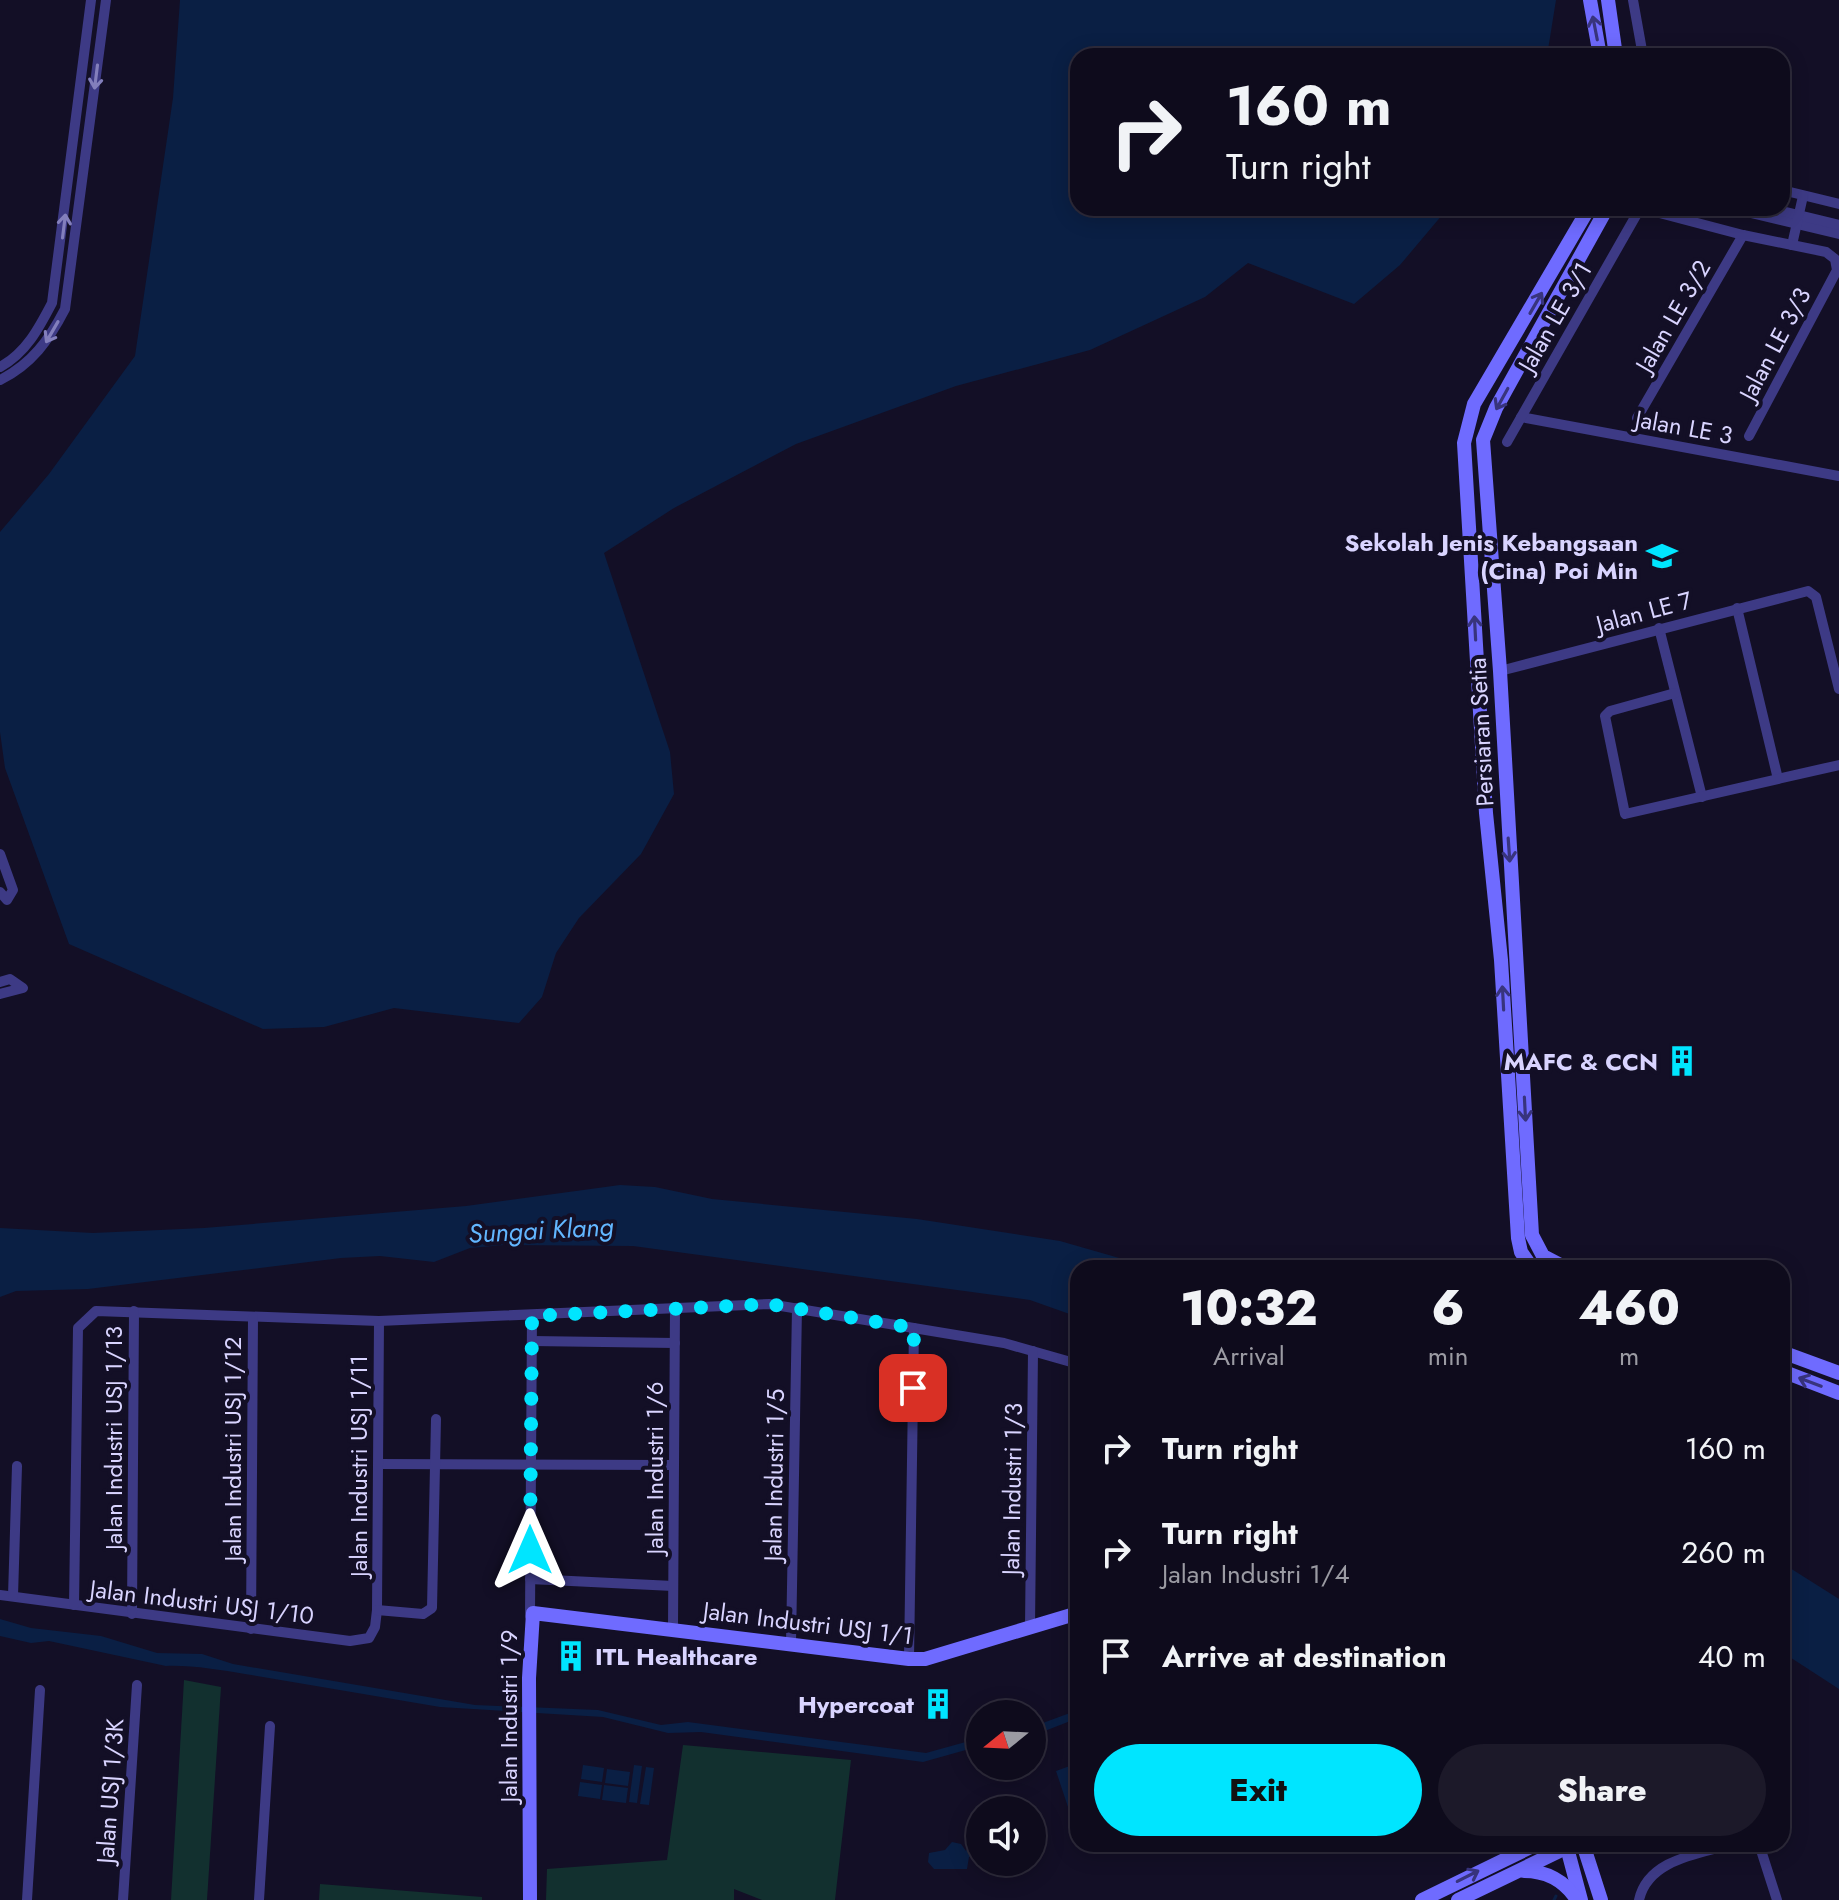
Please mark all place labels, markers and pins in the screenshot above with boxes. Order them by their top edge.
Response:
place label: Sekolah Jenis Kebangsaan (Cina) Poi Min [1344,525,1638,588]
school or university icon: Sekolah Jenis Kebangsaan (Cina) Poi Min [1645,539,1679,573]
place label: MAFC & CCN [1504,1044,1658,1079]
building icon: MAFC & CCN [1665,1044,1699,1078]
pin [879,1354,947,1422]
building icon: ITL Healthcare [554,1639,588,1673]
place label: ITL Healthcare [595,1639,757,1674]
place label: Hypercoat [798,1687,914,1722]
building icon: Hypercoat [921,1687,955,1721]

